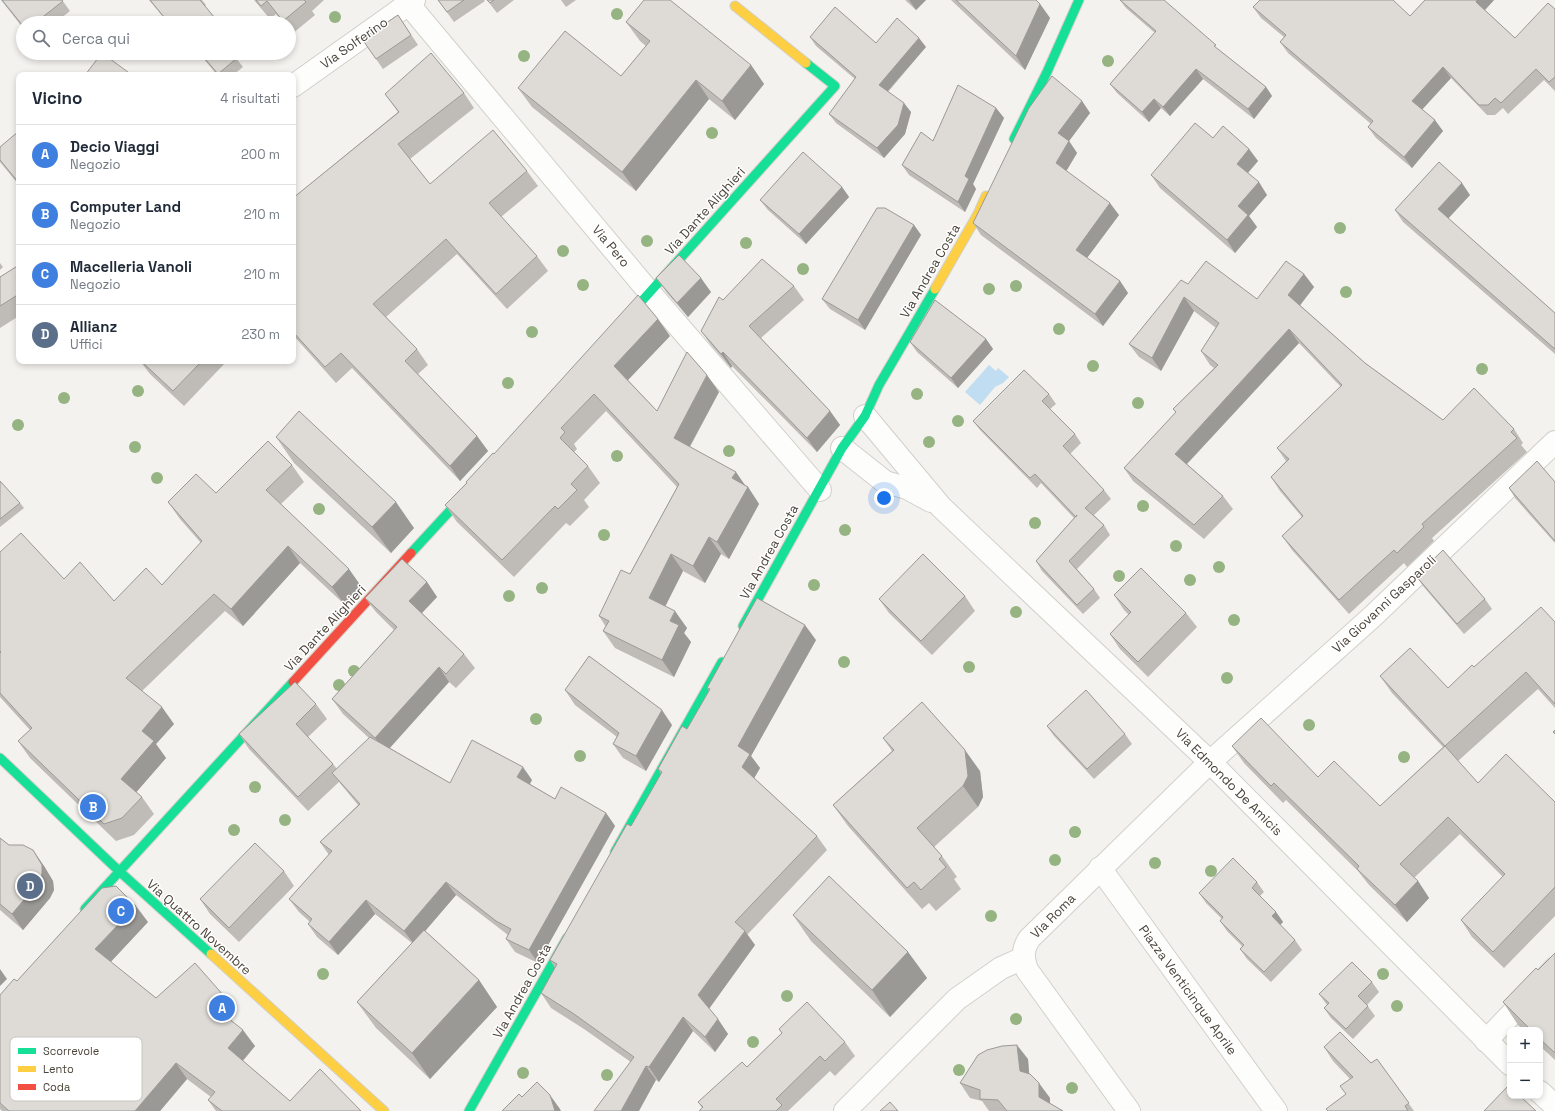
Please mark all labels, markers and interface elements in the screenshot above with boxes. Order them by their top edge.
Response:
street label: Via Solferino [317,14,391,72]
search box [16,16,296,60]
icon: search [30,27,52,49]
text: Cerca qui [62,29,130,48]
text: Vicino [32,87,82,109]
text: 4 risultati [220,90,280,107]
text: Decio Viaggi [70,137,159,156]
text: A [41,146,49,163]
text: 200 m [241,146,280,163]
text: Negozio [70,156,120,173]
street label: Via Dante Alighieri [661,164,749,258]
text: Computer Land [70,197,181,216]
text: B [41,206,49,223]
text: 210 m [244,206,280,223]
text: Negozio [70,216,120,233]
street label: Via Andrea Costa [896,220,964,321]
street label: Via Pero [588,221,634,271]
text: Macelleria Vanoli [70,257,192,276]
text: C [41,266,49,283]
text: 210 m [244,266,280,283]
text: Negozio [70,276,120,293]
text: Allianz [70,317,117,336]
text: D [41,326,49,343]
text: 230 m [242,326,280,343]
text: Uffici [70,336,102,353]
your location [874,488,894,508]
street label: Via Andrea Costa [736,501,802,603]
street label: Via Giovanni Gasparoli [1328,551,1440,657]
street label: Via Dante Alighieri [280,581,370,675]
street label: Via Edmondo De Amicis [1172,725,1286,839]
pin: B [80,792,106,822]
pin: D [17,871,43,901]
street label: Via Quattro Novembre [143,875,255,979]
street label: Via Roma [1027,889,1080,942]
pin: C [108,896,134,926]
street label: Piazza Venticinque Aprile [1135,922,1241,1058]
street label: Via Andrea Costa [489,940,555,1042]
pin: A [209,993,235,1023]
map controls [1507,1027,1543,1099]
button: + [1507,1027,1543,1063]
legend [10,1037,142,1101]
text: Scorrevole [43,1044,99,1058]
text: Lento [43,1062,74,1076]
button: − [1507,1063,1543,1099]
text: Coda [43,1080,71,1094]

